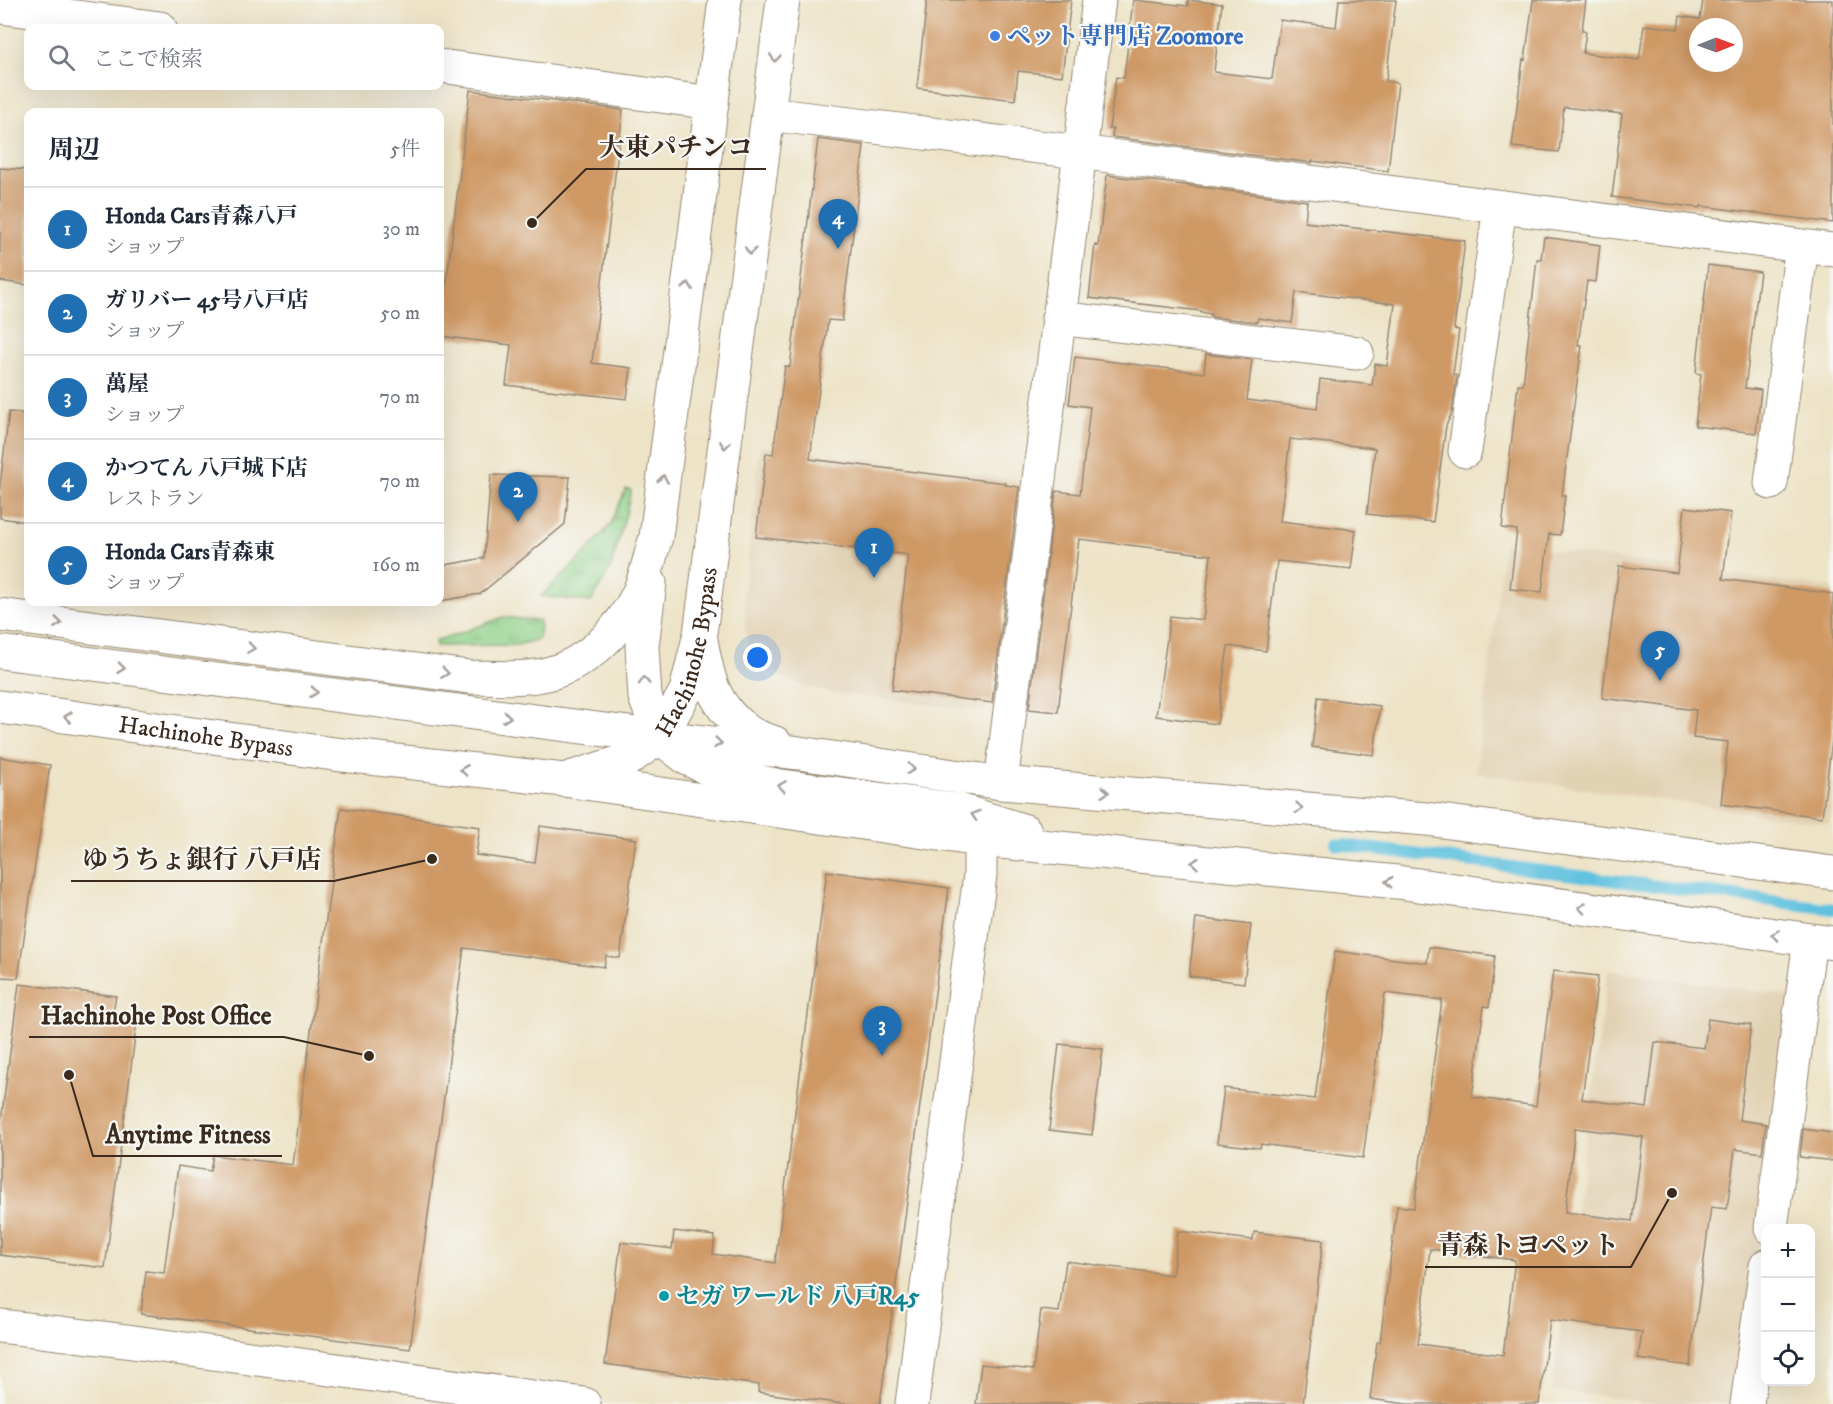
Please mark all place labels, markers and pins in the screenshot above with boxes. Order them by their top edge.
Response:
place label: ペット専門店 Zoomore [1007,22,1243,52]
marker: ペット専門店 Zoomore [988,29,1002,43]
callout: 大東パチンコ [586,125,766,169]
pin: 4 [818,200,858,249]
pin: 2 [498,472,538,522]
pin: 1 [854,528,894,578]
pin: 5 [1640,632,1680,681]
callout: ゆうちょ銀行 八戸店 [71,837,334,881]
callout: Hachinohe Post Office [29,993,284,1037]
pin: 3 [862,1006,902,1056]
callout: Anytime Fitness [93,1112,282,1156]
callout: 青森トヨペット [1425,1223,1631,1267]
place label: セガ ワールド 八戸R45 [676,1282,919,1312]
marker: セガ ワールド 八戸R45 [657,1289,671,1303]

